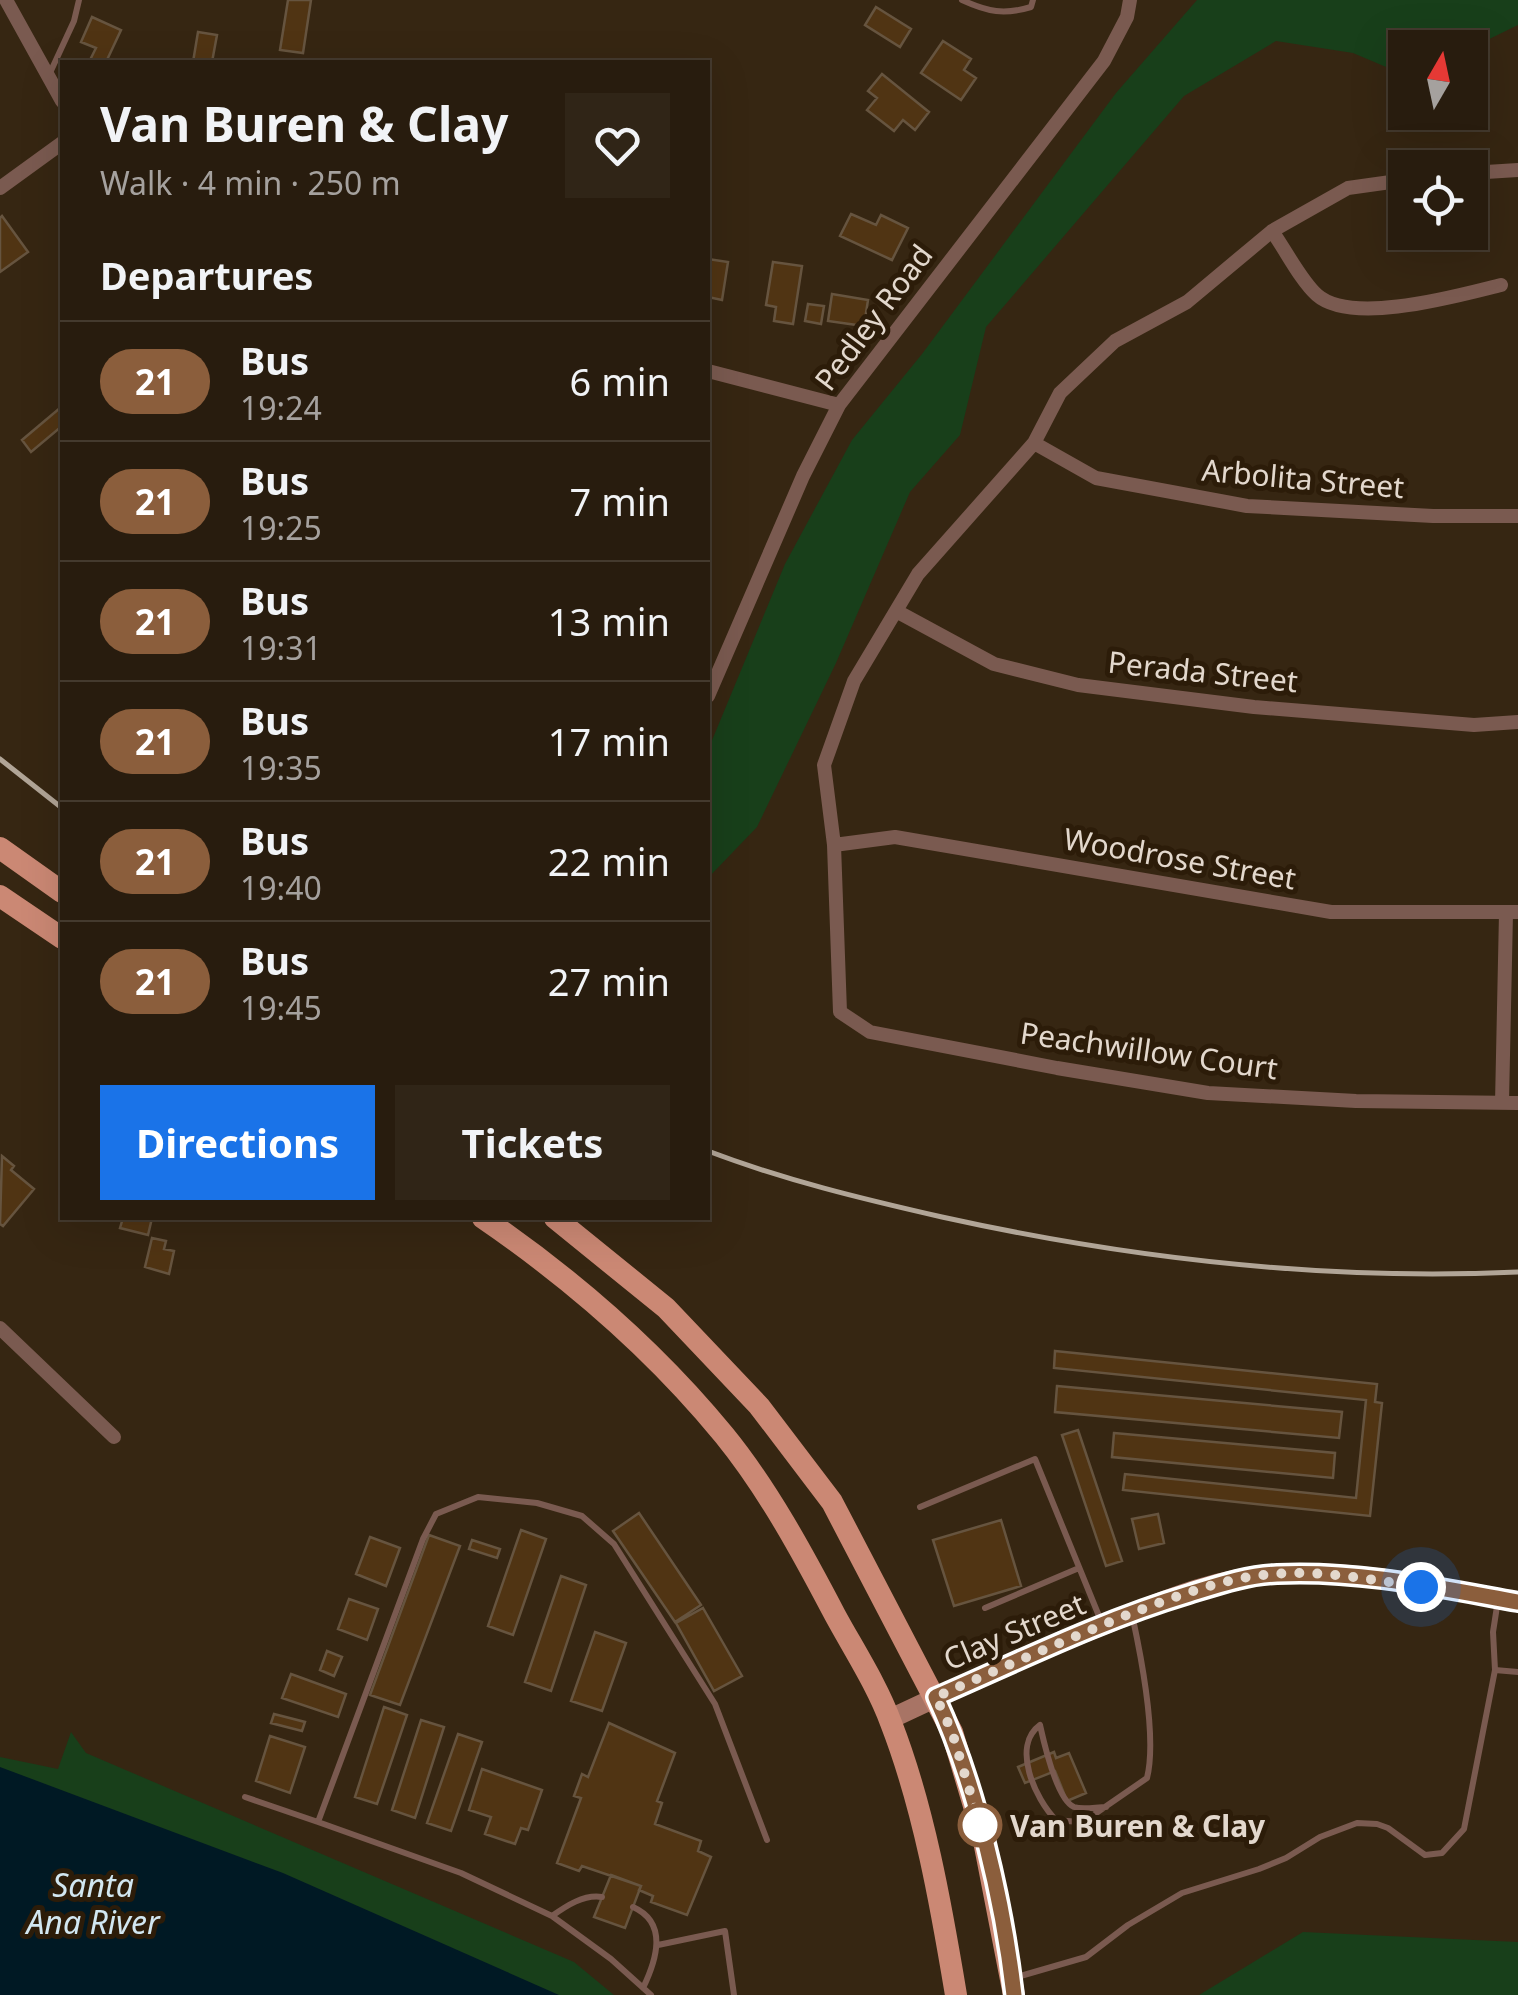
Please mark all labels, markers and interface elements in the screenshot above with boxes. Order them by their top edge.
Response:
north arrow [1388,30,1488,130]
map controls [1388,30,1488,250]
text: Van Buren & Clay [100,91,508,156]
button: heart [565,93,670,198]
button: locate [1388,150,1488,250]
text: Walk · 4 min · 250 m [100,161,401,204]
street label: Pedley Road [805,236,941,398]
text: Departures [100,249,313,301]
text: Bus [240,334,309,386]
text: 6 min [570,355,670,407]
text: 21 [135,358,175,405]
text: 19:24 [240,386,322,429]
street label: Arbolita Street [1200,449,1406,507]
text: Bus [240,454,309,506]
text: 7 min [570,475,670,527]
text: 21 [135,478,175,525]
text: 19:25 [240,506,322,549]
text: Bus [240,574,309,626]
text: 13 min [548,595,670,647]
text: 21 [135,598,175,645]
text: 19:31 [240,626,322,669]
street label: Perada Street [1106,641,1300,701]
text: Bus [240,694,309,746]
text: 17 min [548,715,670,767]
text: 21 [135,718,175,765]
text: 19:35 [240,746,322,789]
text: Bus [240,814,309,866]
street label: Woodrose Street [1061,817,1299,899]
text: 22 min [548,835,670,887]
text: 21 [135,838,175,885]
text: 19:40 [240,866,322,909]
text: Bus [240,934,309,986]
text: 27 min [548,955,670,1007]
text: 21 [135,958,175,1005]
text: 19:45 [240,986,322,1029]
street label: Peachwillow Court [1018,1012,1280,1088]
button: Directions [100,1085,375,1200]
button: Tickets [395,1085,670,1200]
your location [1396,1562,1446,1612]
street label: Clay Street [937,1583,1091,1679]
marker: Van Buren & Clay [959,1804,1001,1846]
place label: Van Buren & Clay [1010,1805,1266,1846]
water label: Santa Ana River [24,1863,161,1943]

